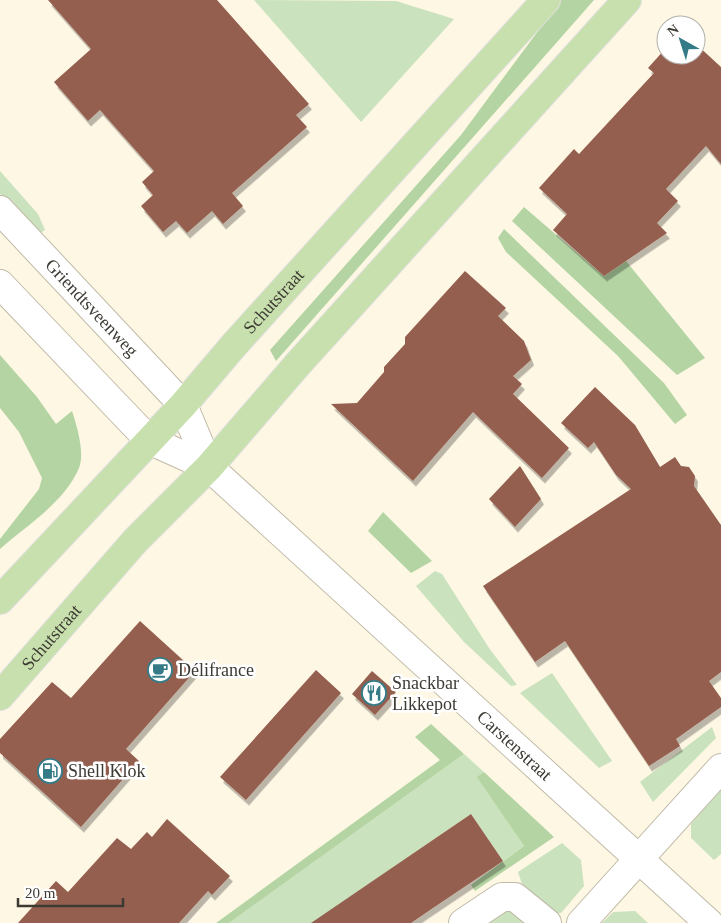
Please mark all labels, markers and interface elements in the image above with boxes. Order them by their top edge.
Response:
north arrow [656,15,706,65]
text: N [664,21,682,39]
street label: Griendtsveenweg [41,255,142,361]
street label: Schutstraat [239,265,308,338]
street label: Schutstraat [17,600,85,674]
cafe icon: Délifrance [147,657,173,683]
place label: Délifrance [178,660,254,680]
place label: Snackbar Likkepot [392,673,459,714]
restaurant icon: Snackbar Likkepot [361,680,387,706]
street label: Carstenstraat [473,707,556,785]
fuel station icon: Shell Klok [37,758,63,784]
place label: Shell Klok [68,761,146,781]
scale bar [18,876,122,908]
text: 20 m [25,885,56,901]

